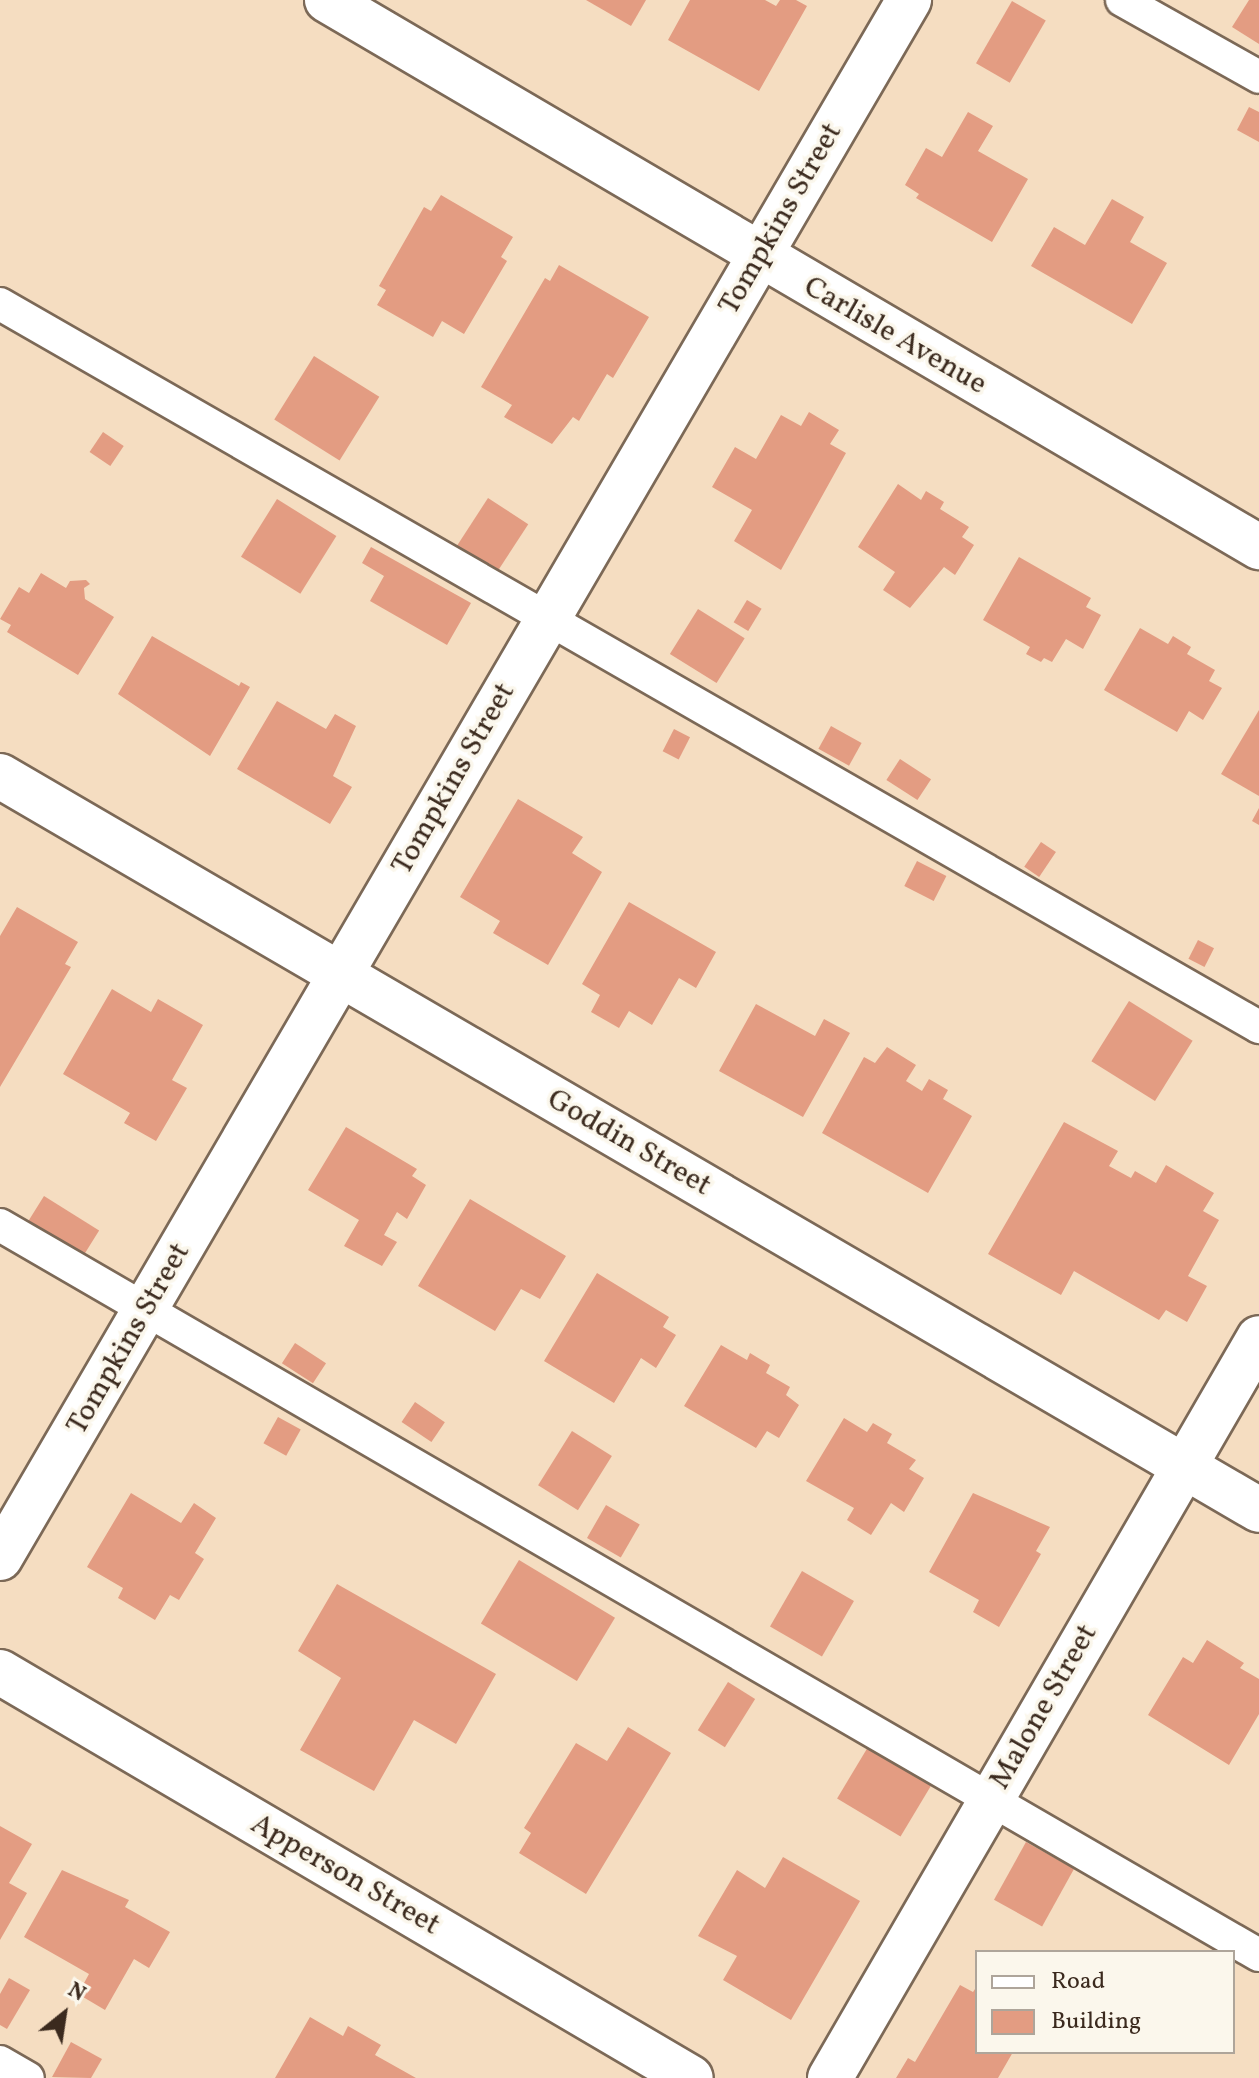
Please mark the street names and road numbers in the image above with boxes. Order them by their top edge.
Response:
street label: Tompkins Street [712,117,850,321]
street label: Carlisle Avenue [797,269,993,403]
street label: Tompkins Street [385,677,523,881]
street label: Goddin Street [541,1082,717,1204]
street label: Tompkins Street [60,1237,198,1441]
street label: Malone Street [982,1618,1106,1796]
street label: Apperson Street [244,1806,446,1944]

